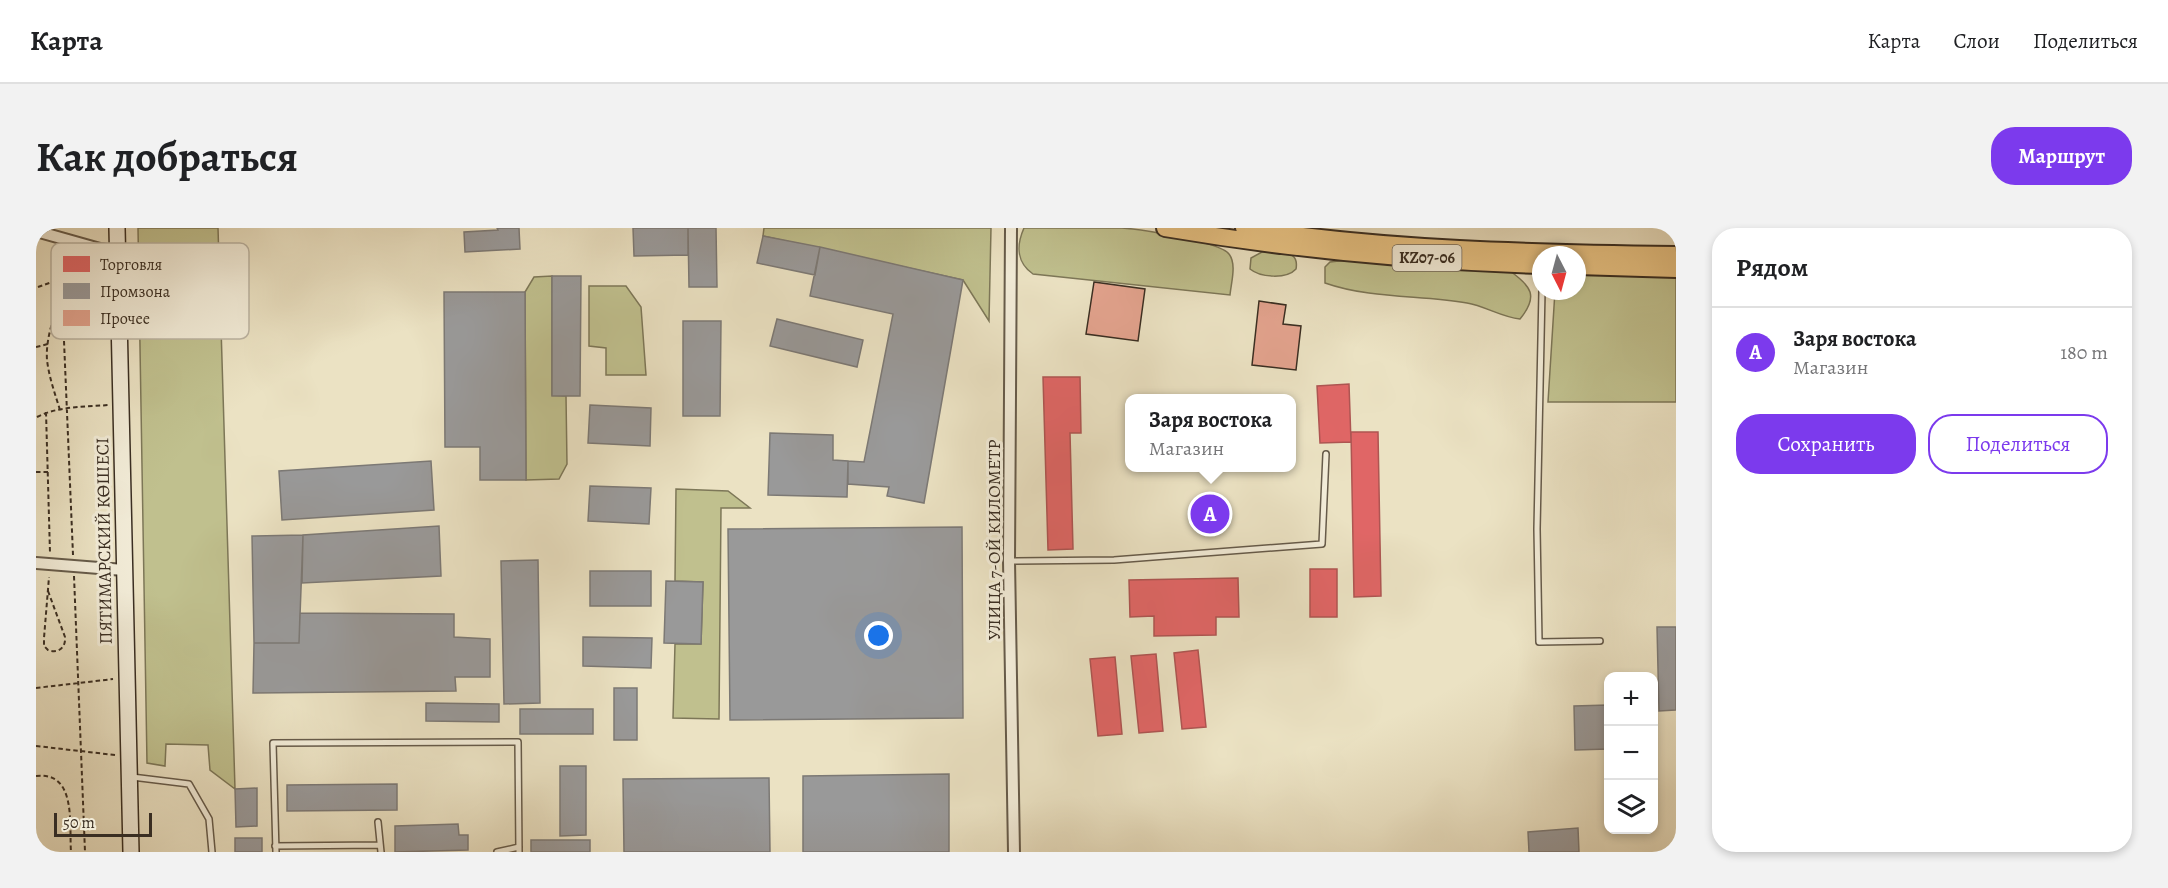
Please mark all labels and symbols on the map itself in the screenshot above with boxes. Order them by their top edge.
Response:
legend [51,243,249,339]
road number: KZ07-06 [1392,245,1462,271]
north arrow [1532,246,1586,300]
text: Торговля [100,254,163,276]
text: Промзона [100,281,171,303]
text: Прочее [100,308,150,330]
street label: ПЯТИМАРСКИЙ КӨШЕСІ [90,437,118,645]
street label: УЛИЦА 7-ОЙ КИЛОМЕТР [982,440,1006,640]
pin: A [1190,492,1230,536]
your location [864,621,893,650]
scale bar [54,810,152,838]

